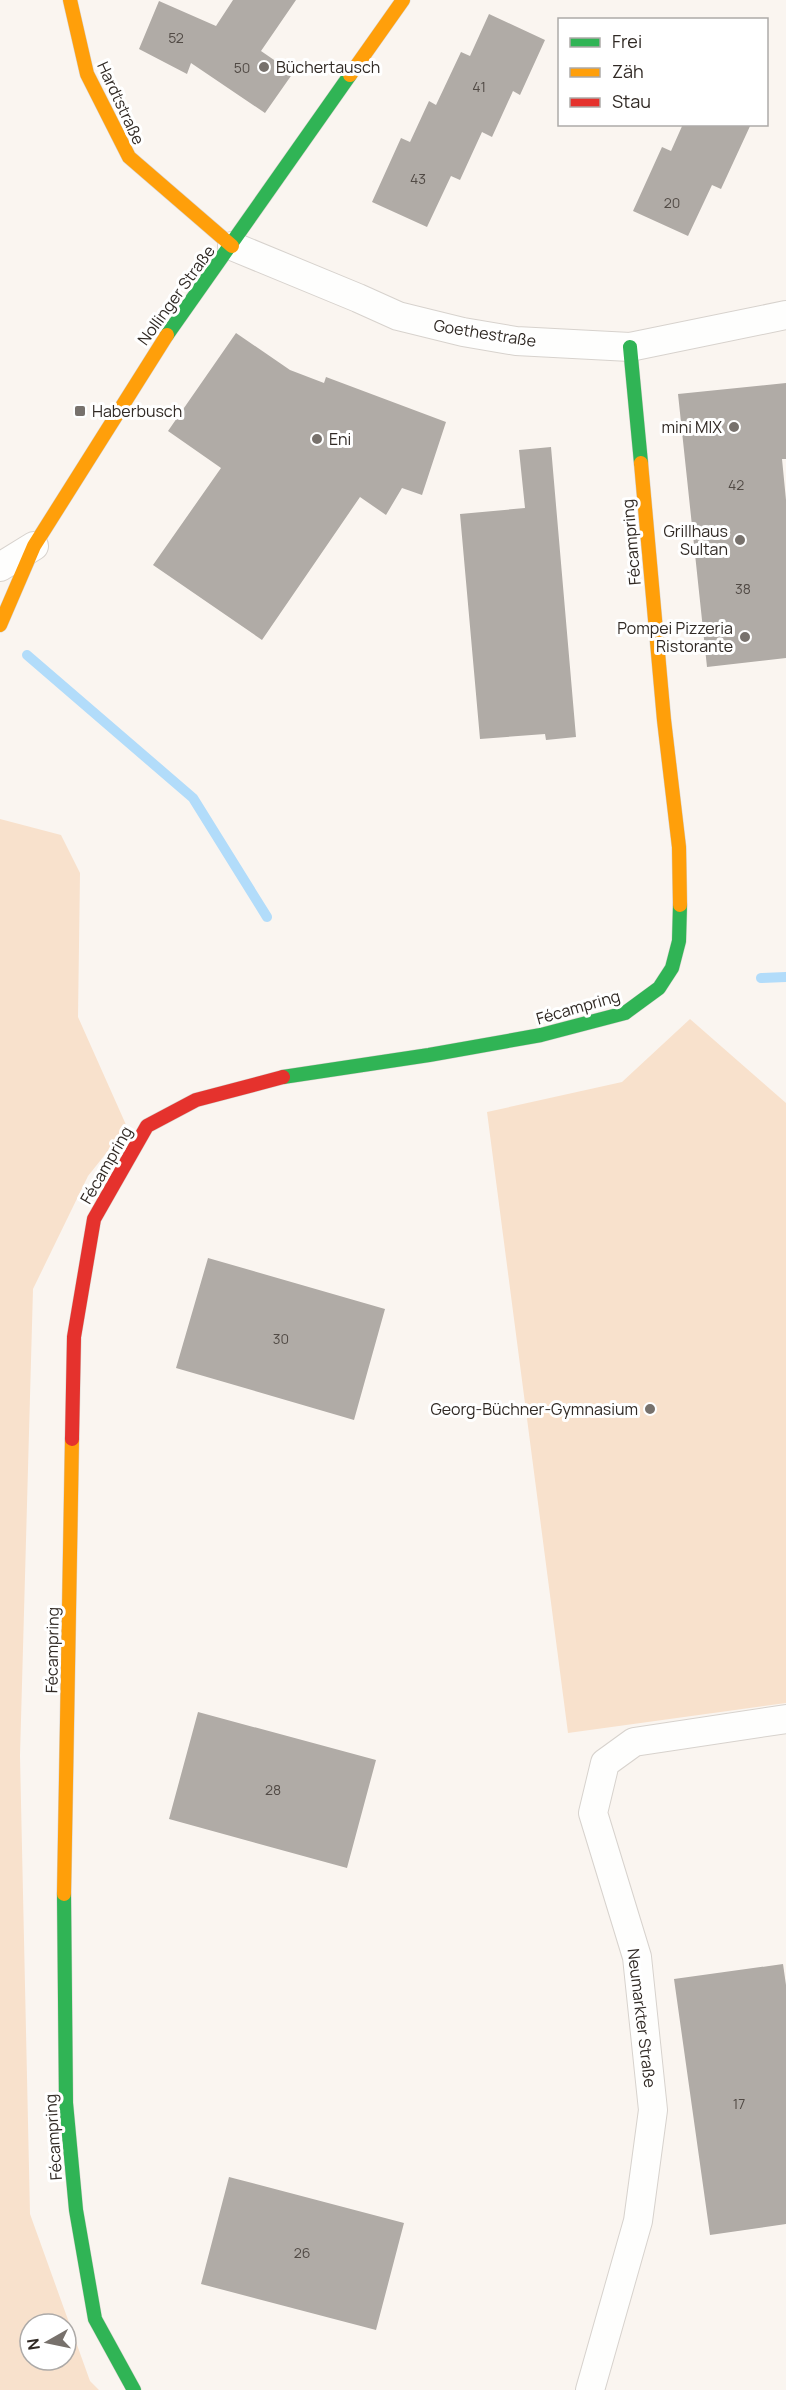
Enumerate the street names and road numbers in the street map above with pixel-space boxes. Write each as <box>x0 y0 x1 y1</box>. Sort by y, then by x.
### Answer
street label: Hardtstraße <box>92 58 150 148</box>
street label: Nollinger Straße <box>132 241 220 349</box>
street label: Goethestraße <box>432 314 538 352</box>
street label: Fécampring <box>616 498 646 586</box>
street label: Fécampring <box>533 985 623 1029</box>
street label: Fécampring <box>75 1122 137 1208</box>
street label: Fécampring <box>40 1607 64 1693</box>
street label: Neumarkter Straße <box>623 1947 661 2089</box>
street label: Fécampring <box>39 2093 67 2181</box>

